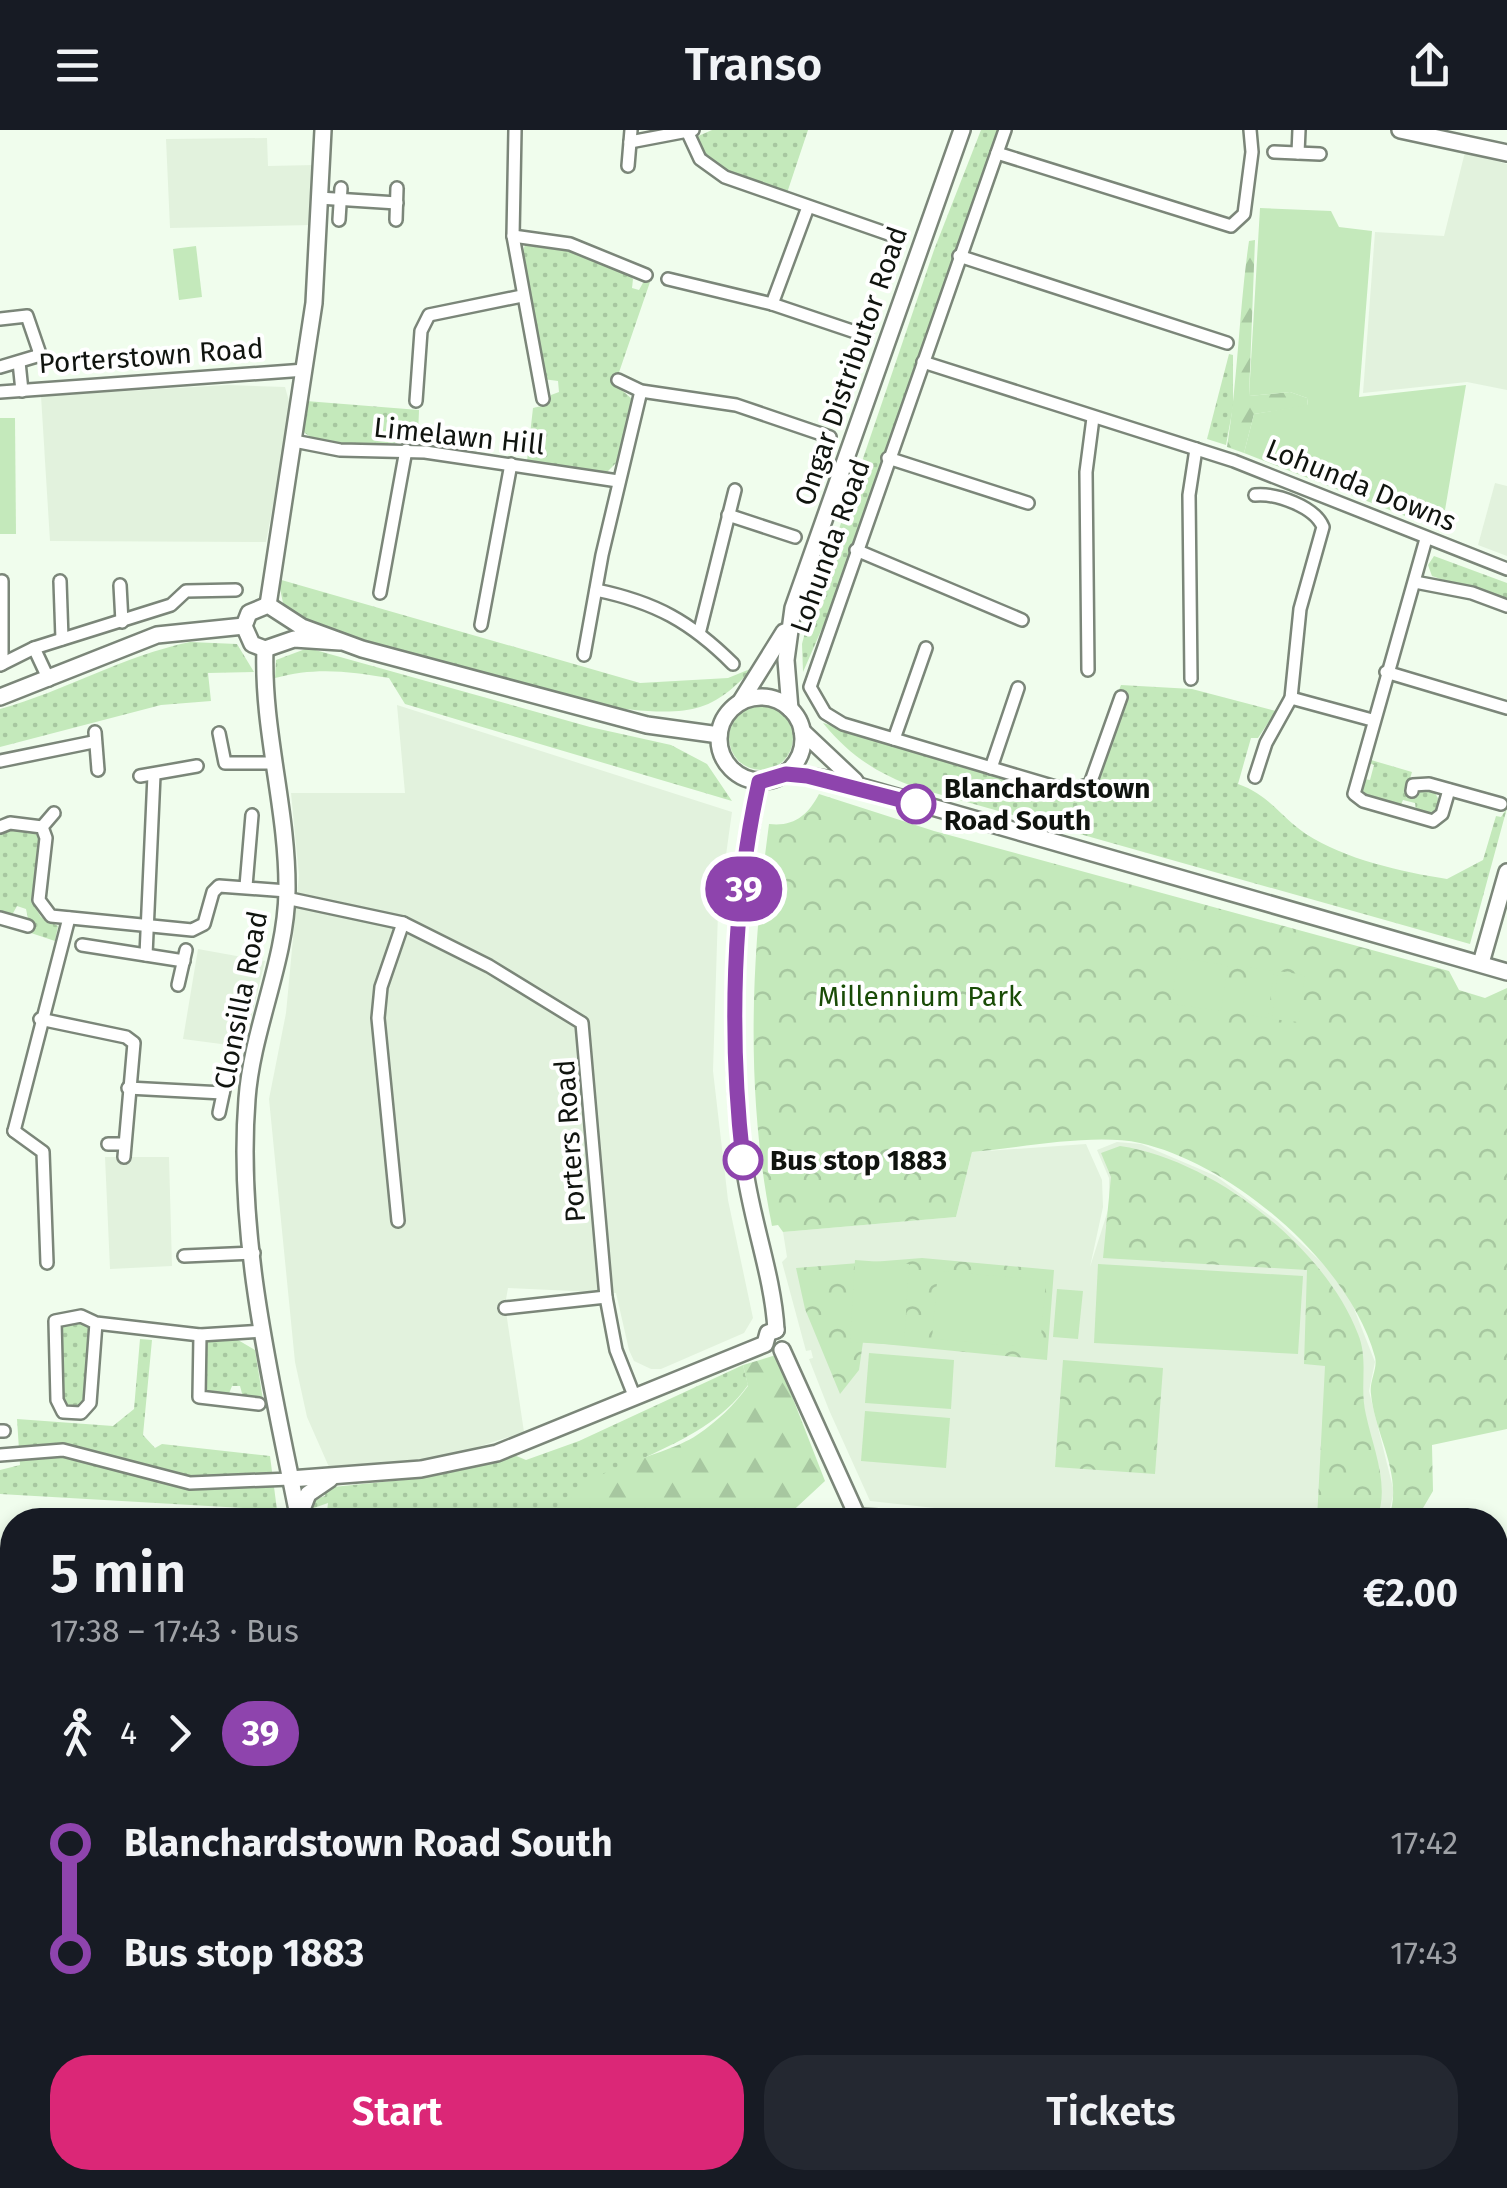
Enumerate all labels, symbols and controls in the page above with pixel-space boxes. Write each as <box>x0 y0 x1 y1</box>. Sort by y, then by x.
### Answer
icon: menu <box>50 38 105 93</box>
text: Transo <box>685 38 822 92</box>
icon: share <box>1402 38 1457 93</box>
street label: Ongar Distributor Road <box>788 222 914 510</box>
street label: Porterstown Road <box>37 332 265 380</box>
street label: Limelawn Hill <box>372 411 546 461</box>
street label: Lohunda Downs <box>1261 432 1461 538</box>
street label: Lohunda Road <box>783 455 877 637</box>
place label: Blanchardstown Road South <box>944 772 1150 837</box>
marker: Blanchardstown Road South <box>897 785 935 823</box>
line badge: 39 <box>699 856 789 922</box>
text: 39 <box>725 868 763 910</box>
street label: Clonsilla Road <box>208 908 274 1092</box>
park label: Millennium Park <box>818 980 1023 1013</box>
street label: Porters Road <box>548 1059 592 1223</box>
marker: Bus stop 1883 <box>724 1141 762 1179</box>
place label: Bus stop 1883 <box>770 1144 947 1177</box>
text: 5 min <box>50 1541 186 1607</box>
text: €2.00 <box>1363 1570 1458 1616</box>
text: 17:38 – 17:43 · Bus <box>50 1612 299 1650</box>
icon: walk <box>50 1706 105 1761</box>
icon: forward <box>152 1706 207 1761</box>
text: 39 <box>242 1712 279 1754</box>
text: 4 <box>120 1714 137 1752</box>
text: Blanchardstown Road South <box>124 1820 613 1866</box>
text: 17:42 <box>1390 1824 1458 1862</box>
text: Bus stop 1883 <box>124 1930 364 1976</box>
text: 17:43 <box>1390 1934 1458 1972</box>
button: Start <box>50 2055 744 2170</box>
button: Tickets <box>764 2055 1458 2170</box>

